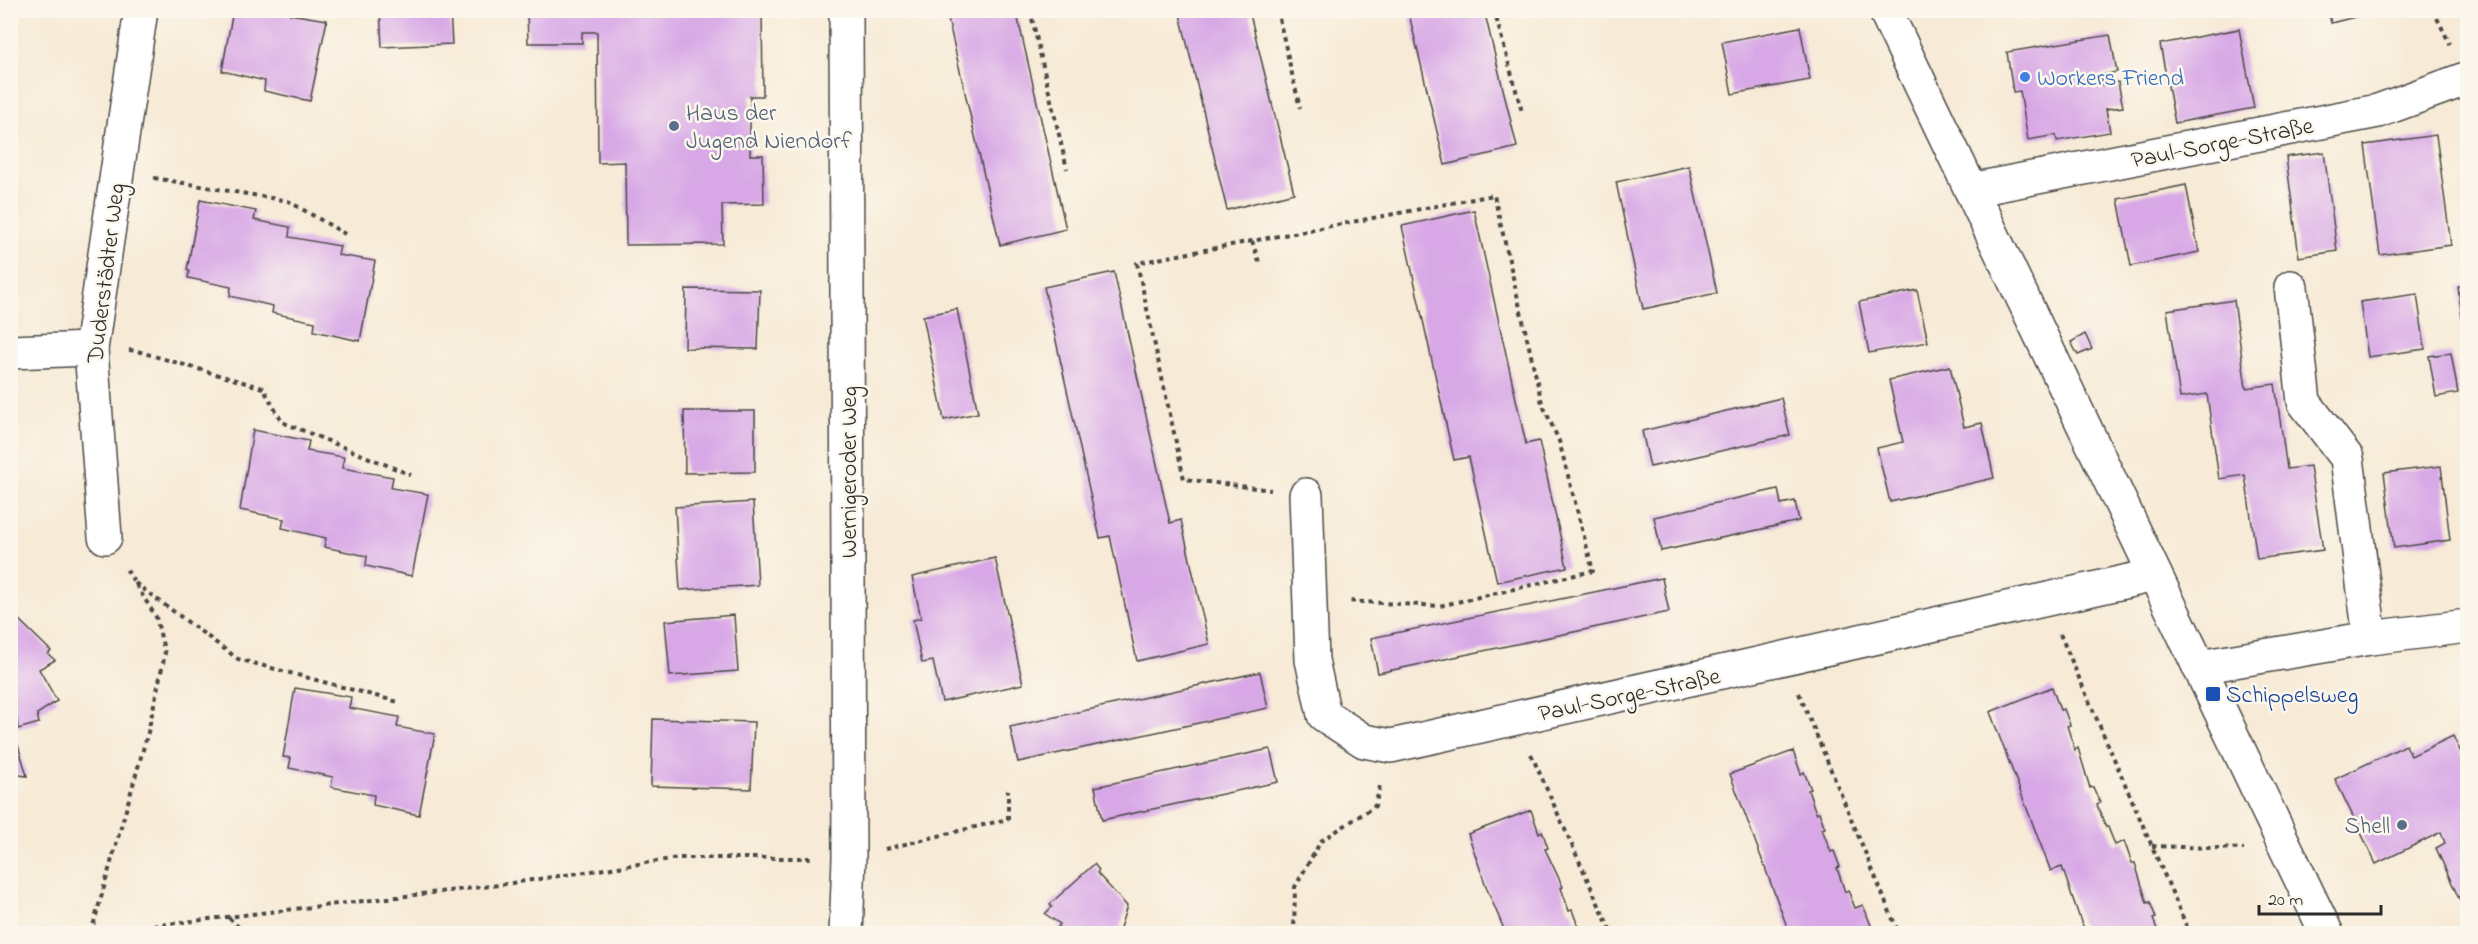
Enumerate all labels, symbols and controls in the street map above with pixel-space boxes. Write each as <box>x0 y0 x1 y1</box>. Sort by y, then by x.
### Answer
place label: Workers Friend <box>2037 62 2184 97</box>
marker: Workers Friend <box>2018 70 2032 84</box>
place label: Haus der Jugend Niendorf <box>686 97 853 160</box>
street label: Paul-Sorge-Straße <box>2128 110 2317 179</box>
marker: Haus der Jugend Niendorf <box>667 119 681 133</box>
street label: Duderstädter Weg <box>79 181 136 366</box>
street label: Wernigeroder Weg <box>833 386 868 558</box>
street label: Paul-Sorge-Straße <box>1535 660 1724 733</box>
place label: Schippelsweg <box>2226 679 2358 714</box>
marker: Schippelsweg <box>2204 685 2222 703</box>
place label: Shell <box>2344 810 2390 845</box>
marker: Shell <box>2395 818 2409 832</box>
scale bar <box>2259 878 2380 916</box>
text: 20 m <box>2268 888 2303 914</box>

